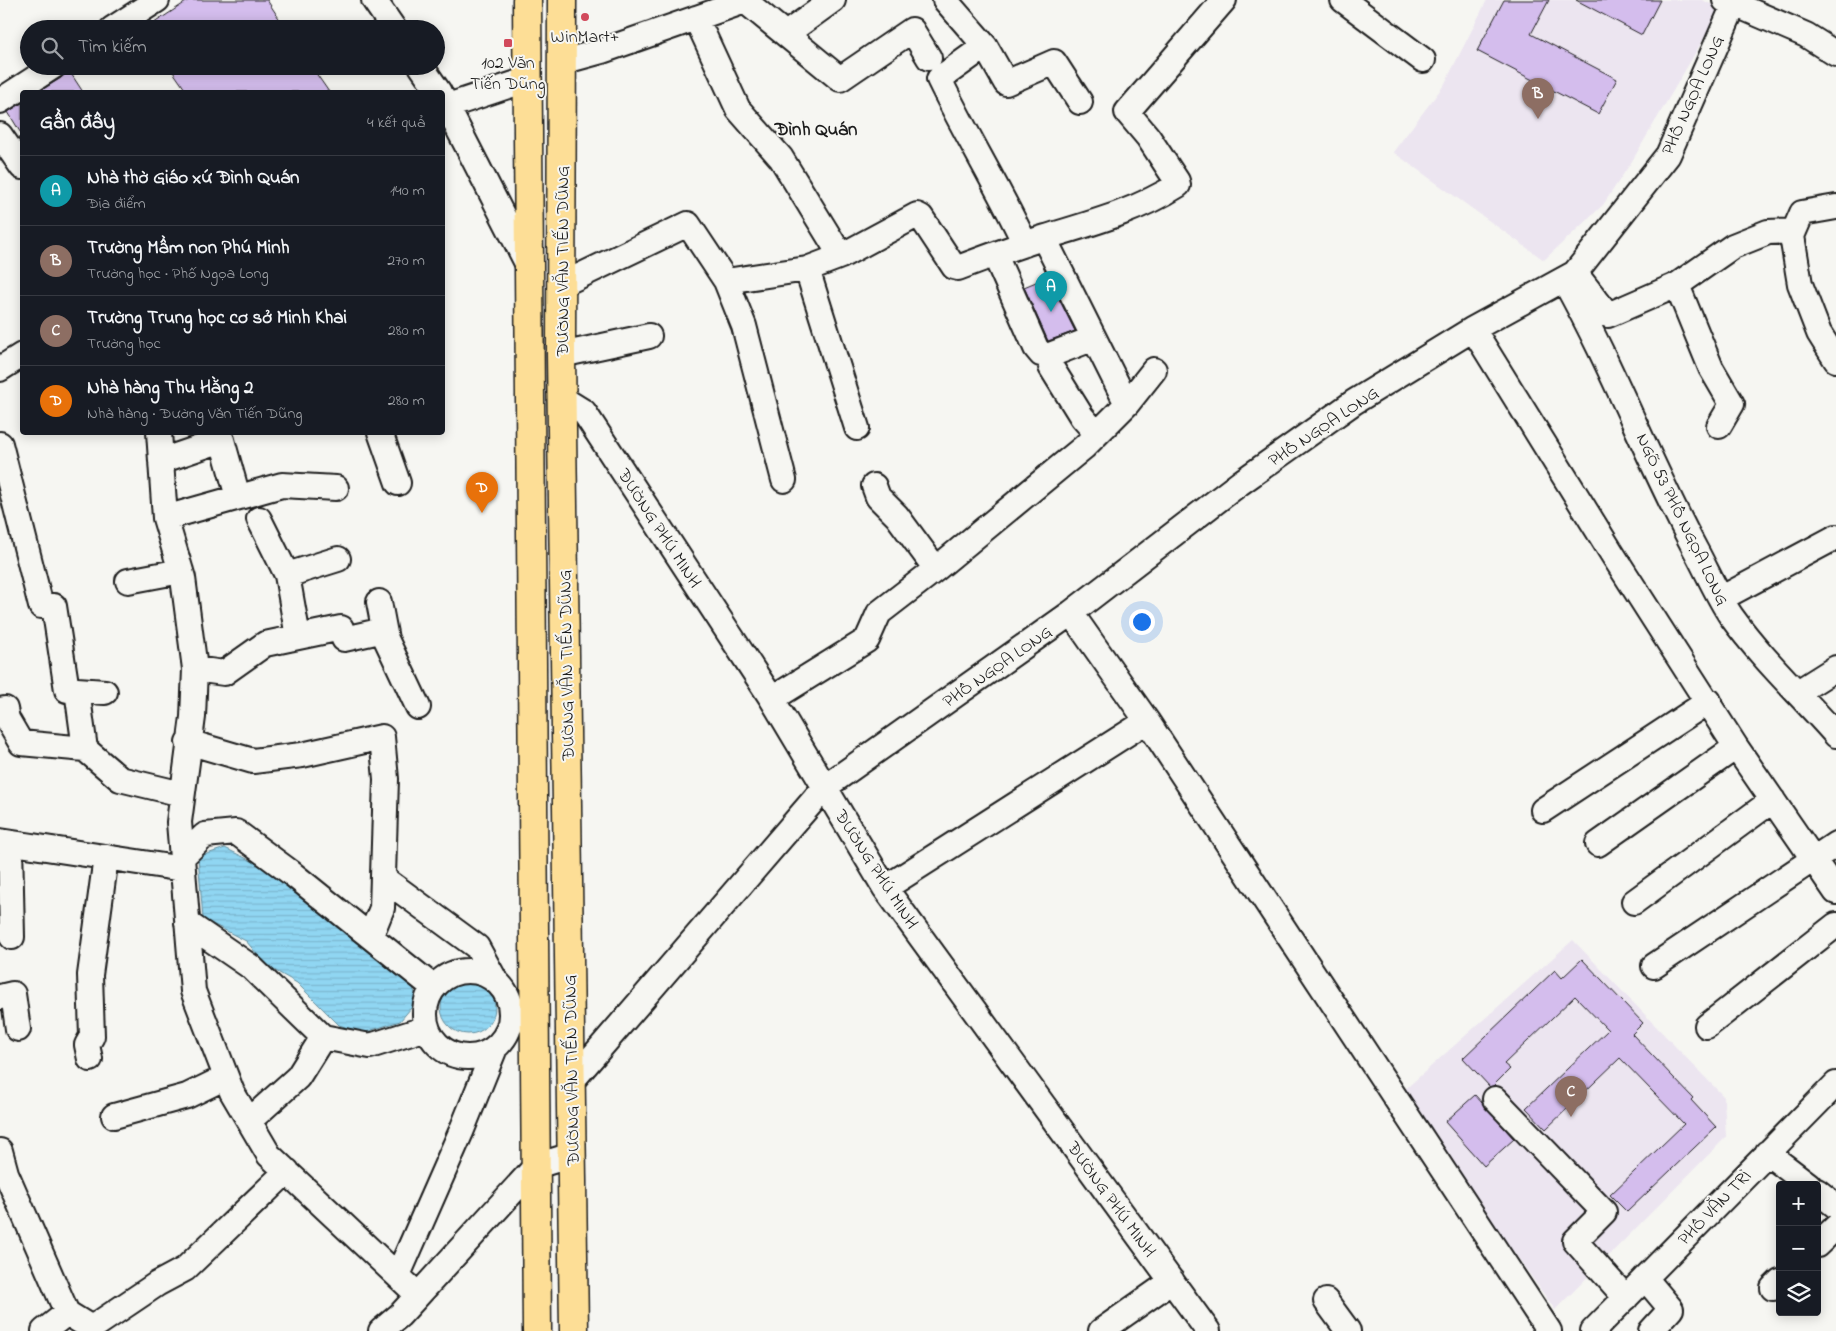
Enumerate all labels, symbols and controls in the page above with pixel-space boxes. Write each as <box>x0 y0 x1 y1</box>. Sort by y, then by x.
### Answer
marker: WinMart+ <box>579 11 591 23</box>
search box <box>20 20 445 75</box>
place label: WinMart+ <box>551 25 619 51</box>
street label: PHỐ NGỌA LONG <box>1656 32 1732 160</box>
icon: search <box>38 34 66 62</box>
text: Tìm kiếm <box>78 34 147 61</box>
marker: 102 Văn Tiến Dũng <box>502 37 514 49</box>
place label: 102 Văn Tiến Dũng <box>470 51 546 99</box>
pin: B <box>1522 78 1554 119</box>
text: Gần đây <box>40 108 115 138</box>
text: 4 kết quả <box>367 111 425 135</box>
district label: Đình Quán <box>774 117 857 144</box>
text: Nhà thờ Giáo xứ Đình Quán <box>87 165 299 192</box>
street label: ĐƯỜNG VĂN TIẾN DŨNG <box>551 166 577 357</box>
text: A <box>51 179 61 203</box>
text: 140 m <box>390 179 425 203</box>
text: Địa điểm <box>87 192 146 216</box>
text: Trường Mầm non Phú Minh <box>87 235 290 262</box>
text: B <box>51 249 61 273</box>
text: 270 m <box>387 249 425 273</box>
text: Trường học · Phố Ngọa Long <box>87 262 269 286</box>
pin: A <box>1035 271 1067 312</box>
text: Trường Trung học cơ sở Minh Khai <box>87 305 347 332</box>
text: C <box>52 319 60 343</box>
text: 280 m <box>388 319 425 343</box>
text: Trường học <box>87 332 161 356</box>
text: Nhà hàng Thu Hằng 2 <box>87 375 253 402</box>
street label: PHỐ NGỌA LONG <box>1264 381 1385 474</box>
text: D <box>50 389 62 413</box>
text: 280 m <box>388 389 425 413</box>
text: Nhà hàng · Đường Văn Tiến Dũng <box>87 402 303 426</box>
street label: NGÕ 53 PHỐ NGỌA LONG <box>1628 429 1734 610</box>
street label: ĐƯỜNG PHÚ MINH <box>609 463 707 594</box>
pin: D <box>466 472 498 513</box>
street label: ĐƯỜNG VĂN TIẾN DŨNG <box>553 569 583 762</box>
your location <box>1129 609 1155 635</box>
street label: PHỐ NGỌA LONG <box>938 620 1058 715</box>
street label: ĐƯỜNG PHÚ MINH <box>826 804 924 935</box>
street label: ĐƯỜNG VĂN TIẾN DŨNG <box>558 974 588 1167</box>
pin: C <box>1555 1076 1587 1117</box>
street label: ĐƯỜNG PHÚ MINH <box>1059 1136 1161 1264</box>
street label: PHỐ VĂN TRÌ <box>1672 1165 1758 1252</box>
map controls <box>1776 1181 1821 1316</box>
button: + <box>1776 1181 1821 1226</box>
button: − <box>1776 1226 1821 1271</box>
button: layers <box>1776 1271 1821 1316</box>

